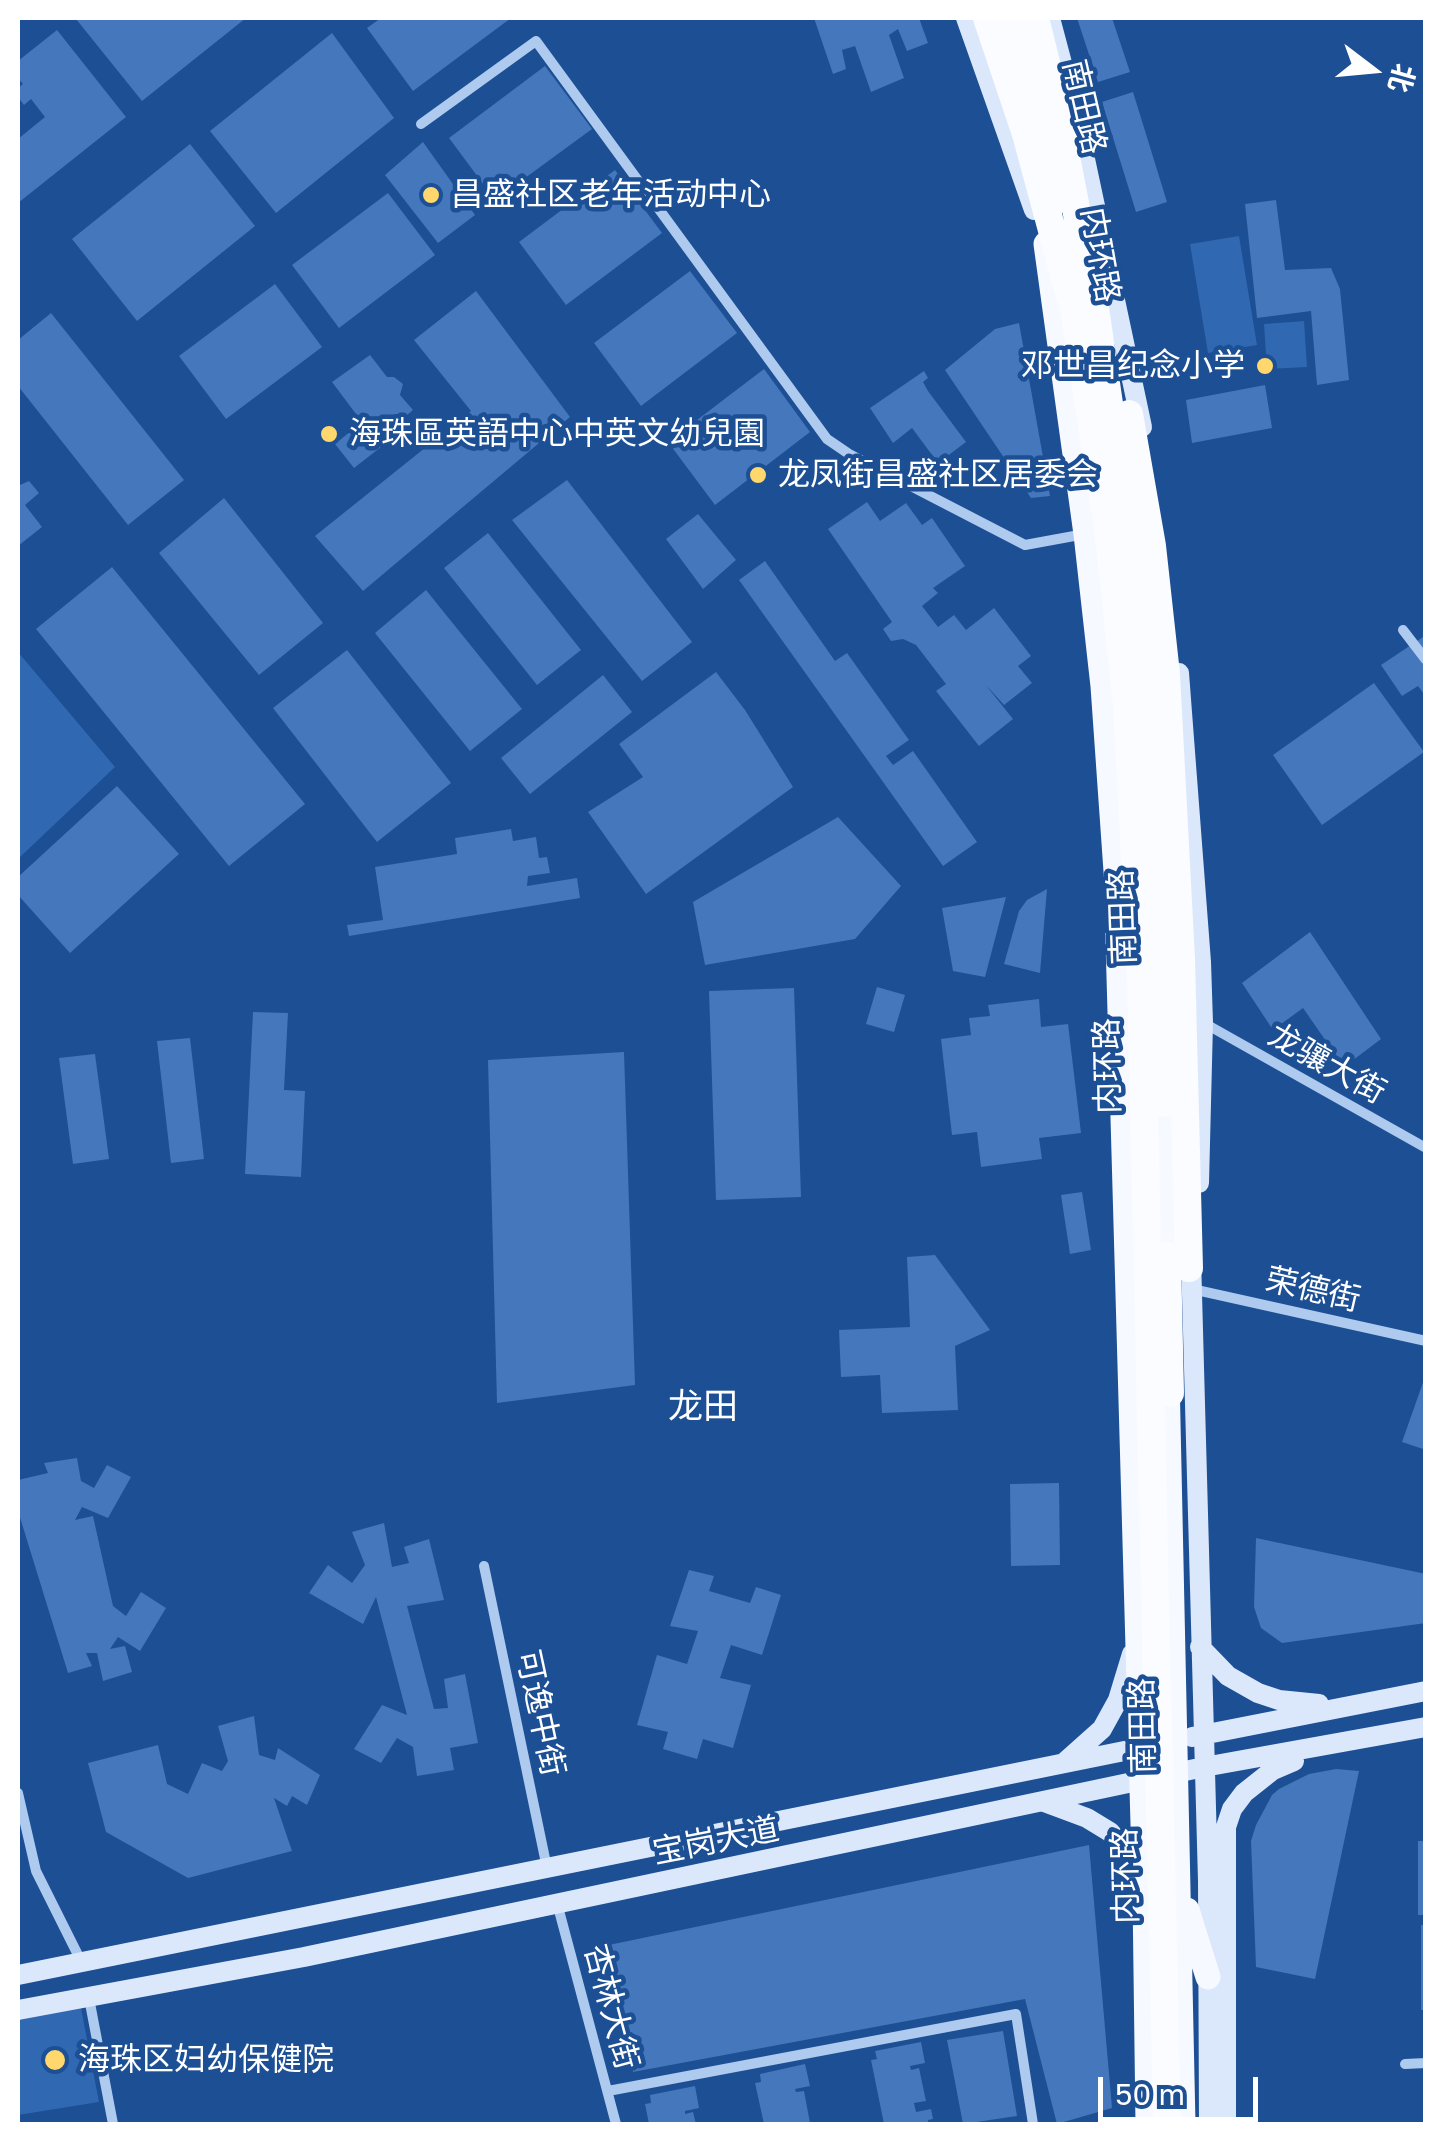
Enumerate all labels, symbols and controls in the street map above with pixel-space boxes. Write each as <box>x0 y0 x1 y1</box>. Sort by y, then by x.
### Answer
north arrow <box>1323 20 1423 120</box>
street label: 南田路 <box>1054 56 1114 158</box>
text: 北 <box>1383 60 1422 96</box>
place label: 昌盛社区老年活动中心 <box>451 176 771 214</box>
marker: 昌盛社区老年活动中心 <box>420 184 442 206</box>
street label: 内环路 <box>1073 204 1127 306</box>
place label: 邓世昌纪念小学 <box>1021 347 1245 385</box>
marker: 邓世昌纪念小学 <box>1254 355 1276 377</box>
place label: 海珠區英語中心中英文幼兒園 <box>349 415 765 453</box>
marker: 海珠區英語中心中英文幼兒園 <box>318 423 340 445</box>
place label: 龙凤街昌盛社区居委会 <box>778 456 1098 494</box>
marker: 龙凤街昌盛社区居委会 <box>747 464 769 486</box>
street label: 南田路 <box>1102 868 1144 966</box>
street label: 龙骧大街 <box>1262 1016 1392 1112</box>
street label: 内环路 <box>1088 1018 1128 1114</box>
street label: 荣德街 <box>1262 1260 1364 1320</box>
district label: 龙田 <box>668 1386 738 1428</box>
street label: 可逸中街 <box>508 1646 572 1780</box>
street label: 南田路 <box>1123 1678 1163 1774</box>
street label: 宝岗大道 <box>650 1810 782 1872</box>
street label: 内环路 <box>1106 1828 1146 1924</box>
street label: 杏林大街 <box>576 1940 646 2074</box>
place label: 海珠区妇幼保健院 <box>78 2041 334 2079</box>
marker: 海珠区妇幼保健院 <box>42 2047 68 2073</box>
scale bar <box>1103 2057 1263 2119</box>
text: 50 m <box>1115 2076 1185 2112</box>

